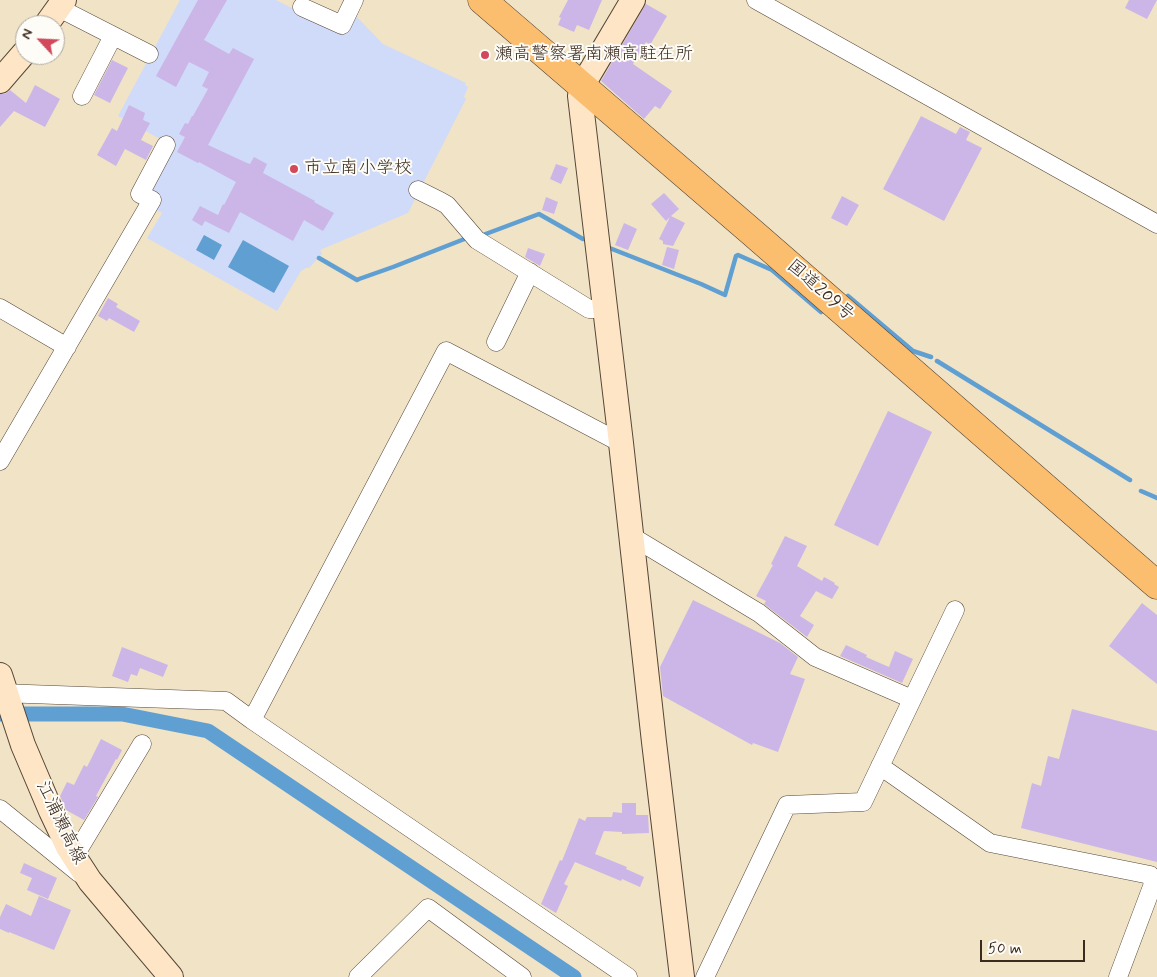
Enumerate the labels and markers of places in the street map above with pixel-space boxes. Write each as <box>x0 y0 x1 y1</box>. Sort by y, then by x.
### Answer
place label: 瀬高警察署南瀬高駐在所 <box>495 44 693 66</box>
marker: 瀬高警察署南瀬高駐在所 <box>479 49 491 61</box>
place label: 市立南小学校 <box>304 158 412 180</box>
marker: 市立南小学校 <box>288 163 300 175</box>

